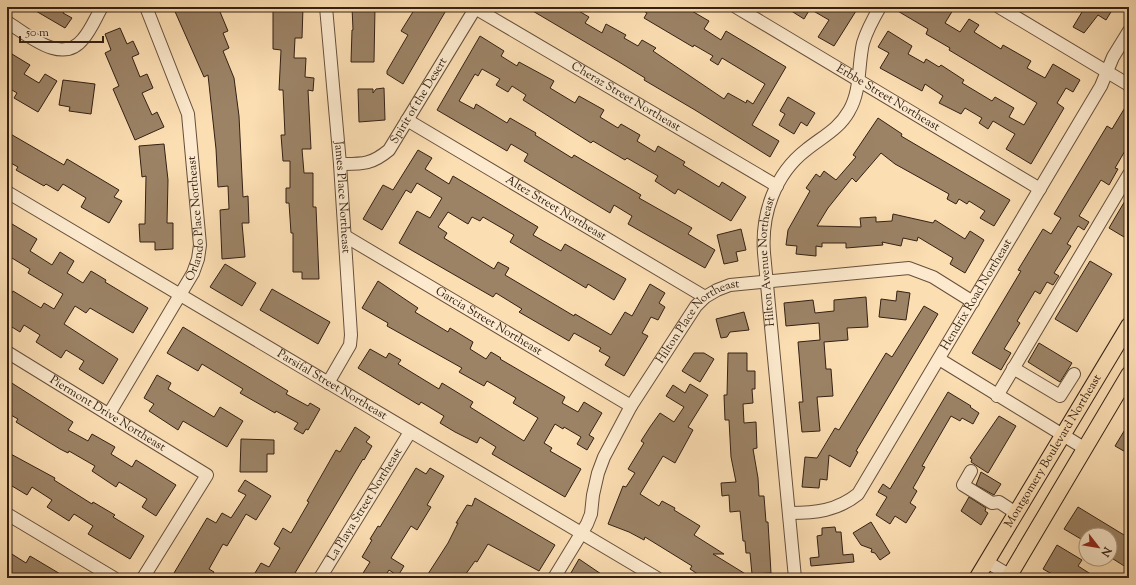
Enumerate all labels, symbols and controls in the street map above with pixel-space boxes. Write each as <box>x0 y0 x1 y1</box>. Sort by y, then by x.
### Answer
scale bar <box>20 18 103 44</box>
text: 50 m <box>25 24 49 42</box>
street label: Spirit of the Desert <box>386 54 452 148</box>
street label: Cheraz Street Northeast <box>568 57 684 136</box>
street label: Erbbe Street Northeast <box>833 60 943 136</box>
street label: James Place Northeast <box>329 139 355 254</box>
street label: Orlando Place Northeast <box>181 155 209 285</box>
street label: Altez Street Northeast <box>502 171 610 245</box>
street label: Hilton Avenue Northeast <box>755 194 780 327</box>
street label: Hendrix Road Northeast <box>936 236 1017 354</box>
street label: Hilton Place Northeast <box>652 275 740 367</box>
street label: Garcia Street Northeast <box>432 282 546 360</box>
street label: Parsifal Street Northeast <box>274 345 391 425</box>
street label: Piermont Drive Northeast <box>46 371 169 456</box>
street label: Montgomery Boulevard Northeast <box>1000 371 1106 531</box>
street label: La Playa Street Northeast <box>323 445 407 565</box>
north arrow <box>1078 527 1118 567</box>
text: N <box>1096 543 1115 560</box>

